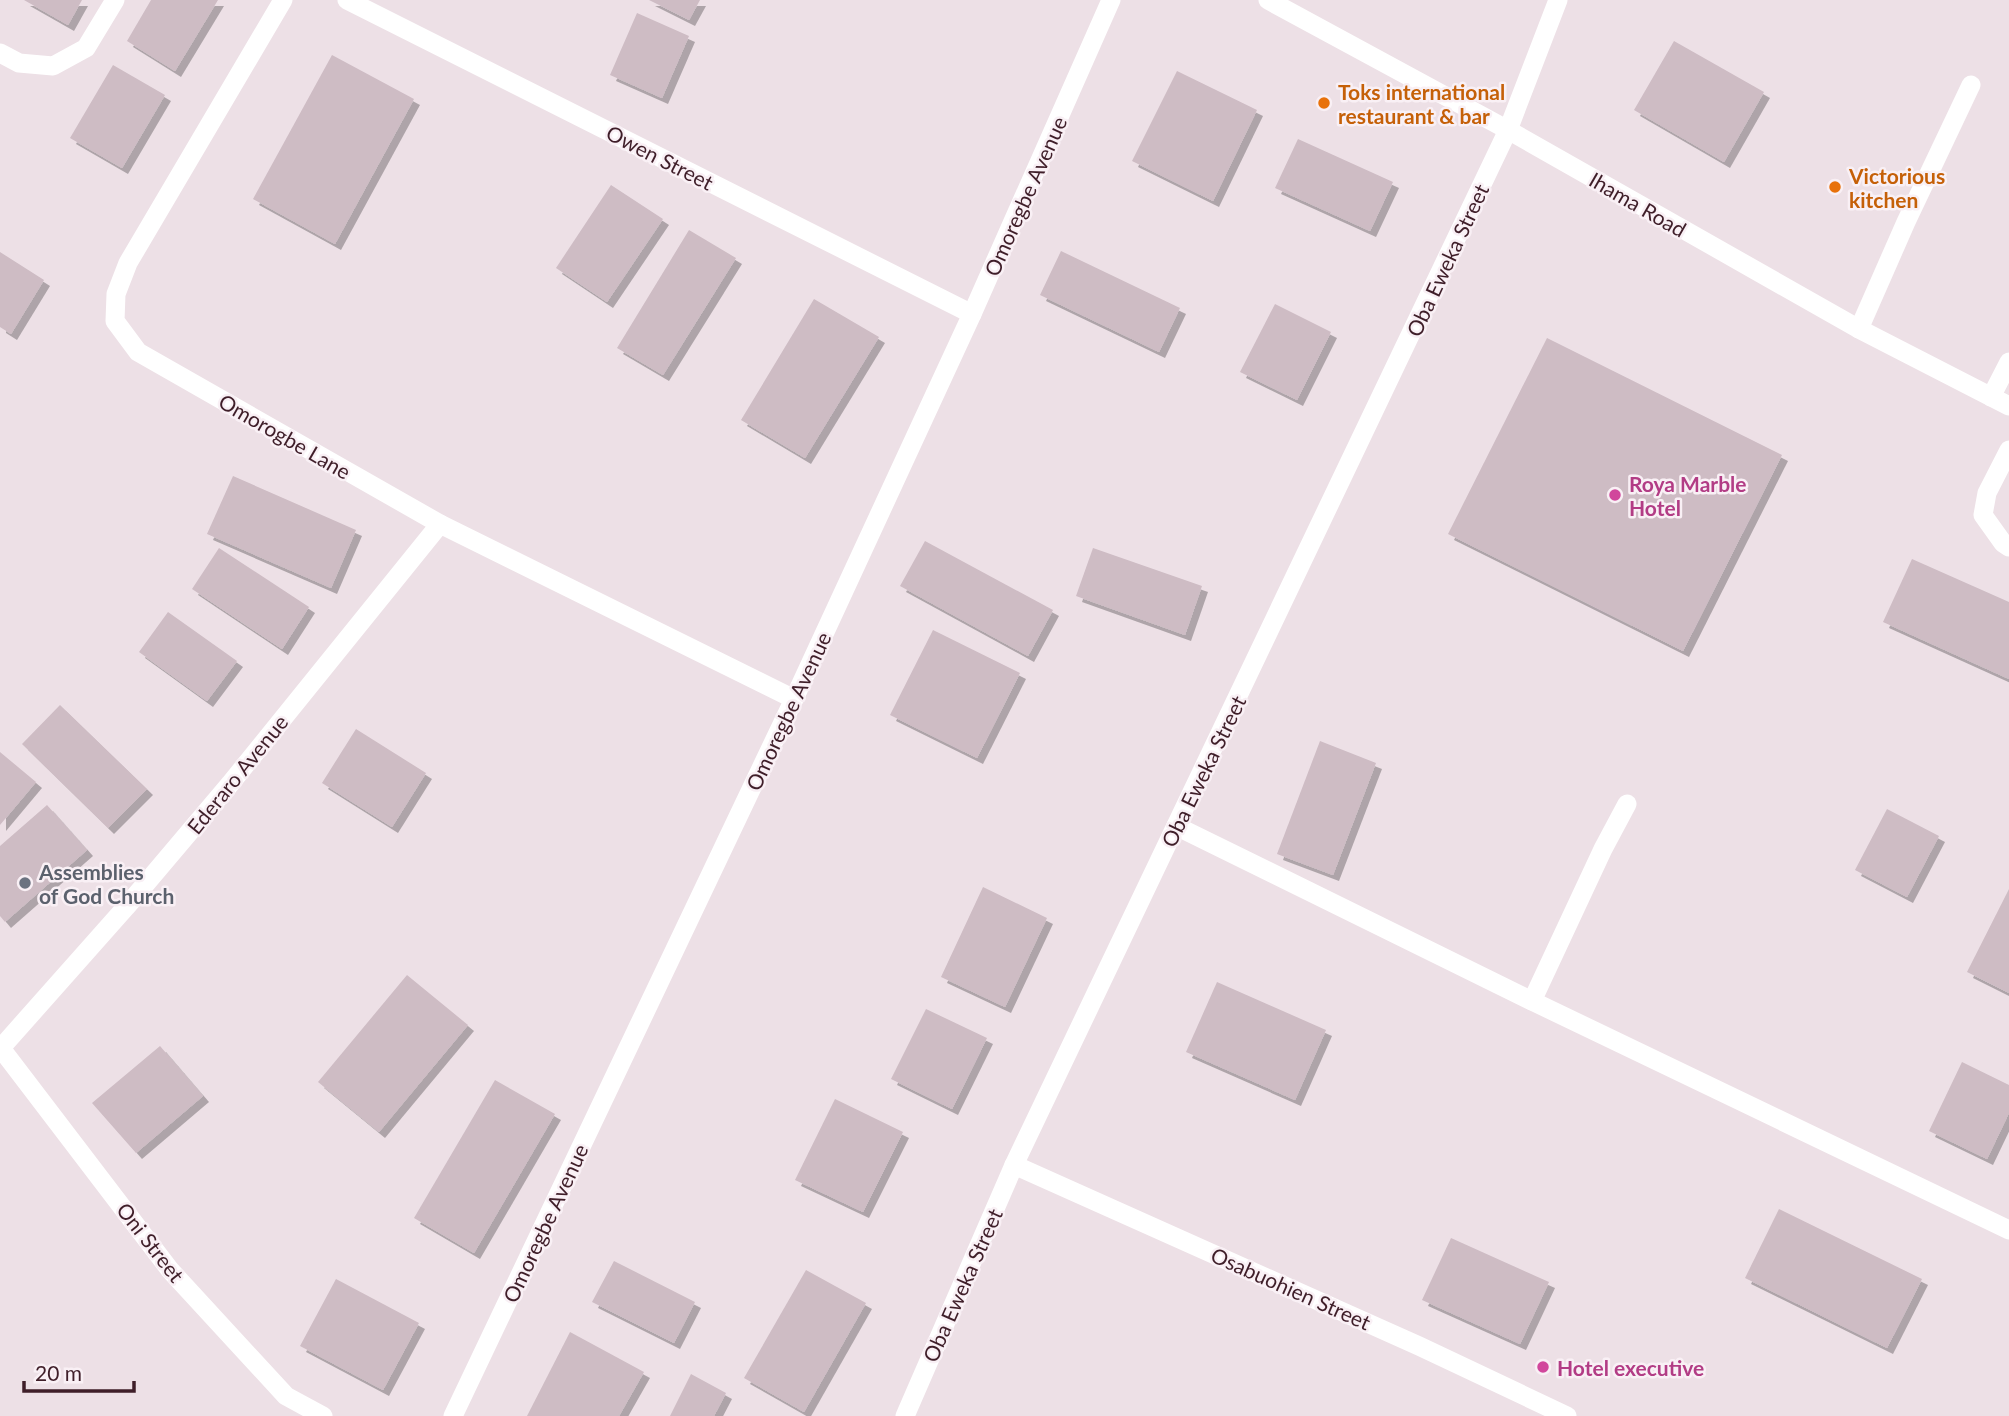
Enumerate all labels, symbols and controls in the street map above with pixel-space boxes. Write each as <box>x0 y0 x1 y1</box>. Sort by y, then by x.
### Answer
place label: Toks international restaurant & bar <box>1338 79 1505 128</box>
marker: Toks international restaurant & bar <box>1316 95 1332 111</box>
street label: Omoregbe Avenue <box>979 112 1071 280</box>
street label: Owen Street <box>602 119 718 195</box>
place label: Victorious kitchen <box>1848 163 1945 212</box>
street label: Ihama Road <box>1585 166 1691 242</box>
street label: Oba Eweka Street <box>1401 179 1493 340</box>
marker: Victorious kitchen <box>1827 179 1843 195</box>
street label: Omorogbe Lane <box>215 388 355 484</box>
place label: Roya Marble Hotel <box>1629 471 1747 520</box>
marker: Roya Marble Hotel <box>1607 487 1623 503</box>
street label: Omoregbe Avenue <box>740 628 836 794</box>
street label: Oba Eweka Street <box>1156 691 1251 851</box>
street label: Ederaro Avenue <box>181 709 293 839</box>
place label: Assemblies of God Church <box>38 859 174 908</box>
marker: Assemblies of God Church <box>17 875 33 891</box>
street label: Omoregbe Avenue <box>497 1140 593 1306</box>
street label: Oni Street <box>112 1197 190 1287</box>
street label: Oba Eweka Street <box>917 1204 1007 1366</box>
street label: Osabuohien Street <box>1207 1242 1375 1335</box>
scale bar <box>24 1350 135 1394</box>
place label: Hotel executive <box>1557 1355 1704 1380</box>
marker: Hotel executive <box>1535 1359 1551 1375</box>
text: 20 m <box>35 1360 82 1385</box>

